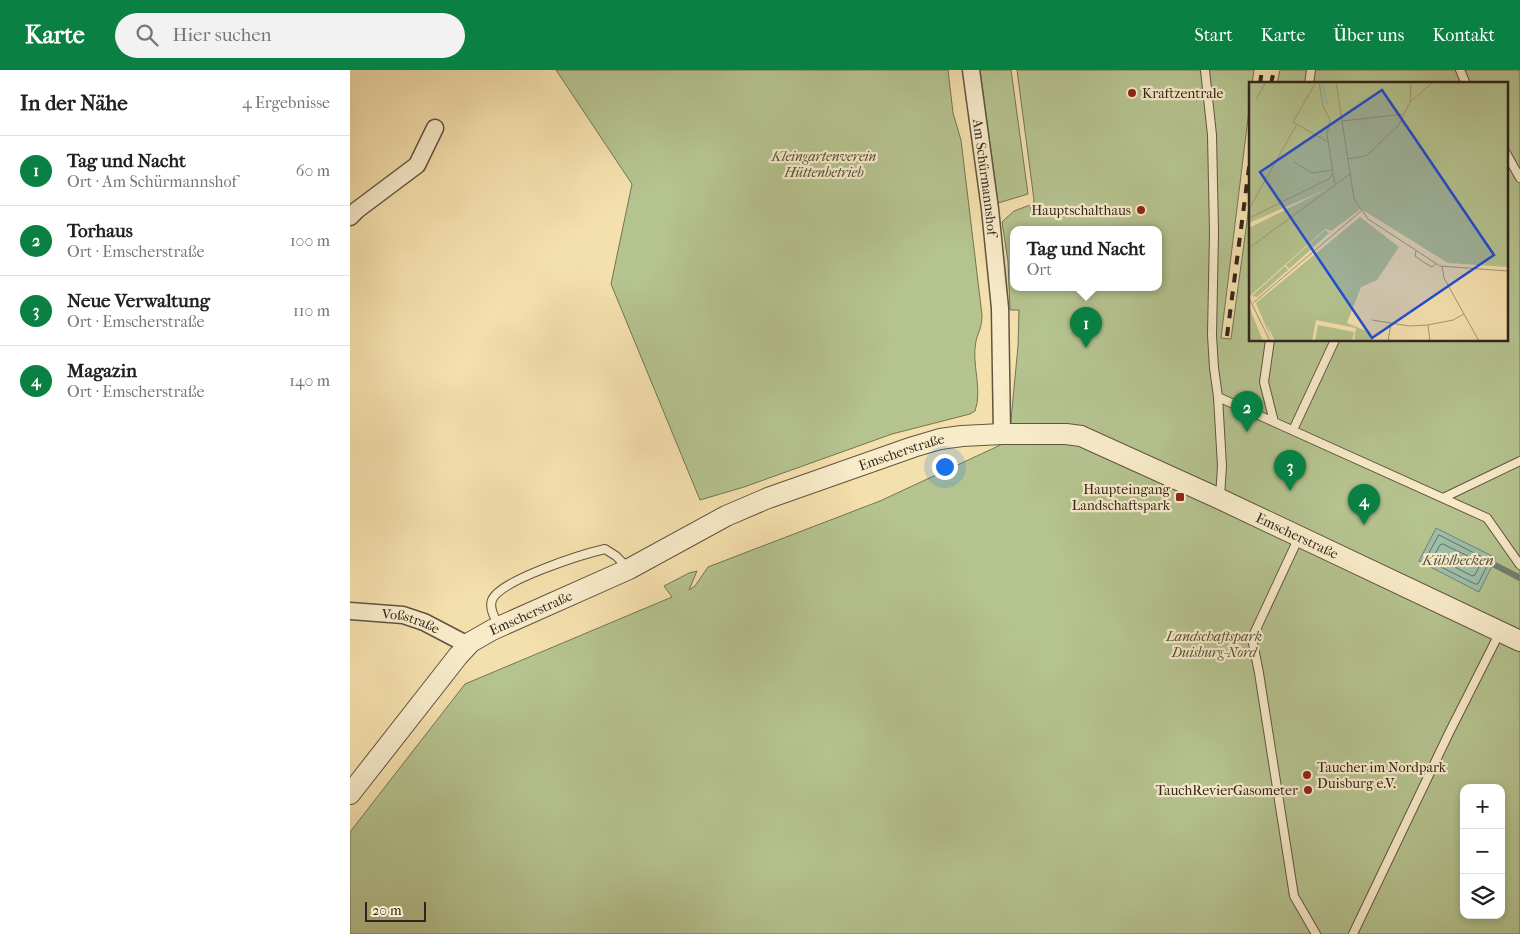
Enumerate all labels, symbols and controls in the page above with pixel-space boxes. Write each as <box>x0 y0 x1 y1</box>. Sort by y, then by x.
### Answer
search box <box>115 13 465 58</box>
text: Karte <box>25 21 85 49</box>
icon: search <box>133 21 161 49</box>
text: Hier suchen <box>173 24 272 46</box>
text: Start <box>1194 25 1233 46</box>
text: Karte <box>1261 25 1305 46</box>
text: Über uns <box>1333 25 1404 46</box>
text: Kontakt <box>1432 25 1495 46</box>
inset map <box>1249 82 1508 341</box>
place label: Kraftzentrale <box>1142 85 1224 102</box>
marker: Kraftzentrale <box>1126 87 1138 99</box>
text: In der Nähe <box>20 91 128 115</box>
text: 4 Ergebnisse <box>242 93 330 112</box>
street label: Am Schürmannshof <box>969 117 1001 240</box>
park label: Kleingartenverein Hüttenbetrieb <box>771 148 877 181</box>
text: Tag und Nacht <box>67 150 186 172</box>
text: 1 <box>33 161 39 180</box>
text: 60 m <box>296 161 330 180</box>
text: Ort · Am Schürmannshof <box>67 172 237 191</box>
place label: Hauptschalthaus <box>1031 202 1131 219</box>
marker: Hauptschalthaus <box>1135 204 1147 216</box>
text: Torhaus <box>67 220 133 242</box>
popup <box>1010 226 1162 291</box>
text: 2 <box>32 231 40 250</box>
text: 100 m <box>290 231 330 250</box>
text: Tag und Nacht <box>1027 238 1145 260</box>
text: Ort · Emscherstraße <box>67 242 204 261</box>
text: Ort <box>1027 260 1052 279</box>
text: Neue Verwaltung <box>67 290 210 312</box>
text: 3 <box>33 301 39 320</box>
text: 110 m <box>293 301 330 320</box>
pin: 1 <box>1070 307 1102 348</box>
text: Ort · Emscherstraße <box>67 312 204 331</box>
text: Magazin <box>67 360 137 382</box>
text: 4 <box>31 371 41 390</box>
text: 140 m <box>289 371 330 390</box>
text: Ort · Emscherstraße <box>67 382 204 401</box>
pin: 2 <box>1231 391 1263 432</box>
street label: Emscherstraße <box>856 430 945 474</box>
pin: 3 <box>1274 450 1306 491</box>
your location <box>932 454 958 480</box>
place label: Haupteingang Landschaftspark <box>1072 481 1171 514</box>
pin: 4 <box>1348 484 1380 525</box>
marker: Haupteingang Landschaftspark <box>1174 491 1186 503</box>
street label: Emscherstraße <box>1253 509 1341 562</box>
water label: Kühlbecken <box>1421 551 1494 569</box>
street label: Emscherstraße <box>486 587 575 639</box>
street label: Voßstraße <box>380 605 443 637</box>
park label: Landschaftspark Duisburg-Nord <box>1165 628 1262 661</box>
place label: Taucher im Nordpark Duisburg e.V. <box>1317 759 1447 792</box>
marker: Taucher im Nordpark Duisburg e.V. <box>1301 769 1313 781</box>
place label: TauchRevierGasometer <box>1156 782 1298 799</box>
marker: TauchRevierGasometer <box>1302 784 1314 796</box>
map controls <box>1460 784 1505 919</box>
button: + <box>1460 784 1505 829</box>
button: − <box>1460 829 1505 874</box>
button: layers <box>1460 874 1505 919</box>
scale bar <box>365 899 426 922</box>
text: 20 m <box>372 902 402 919</box>

